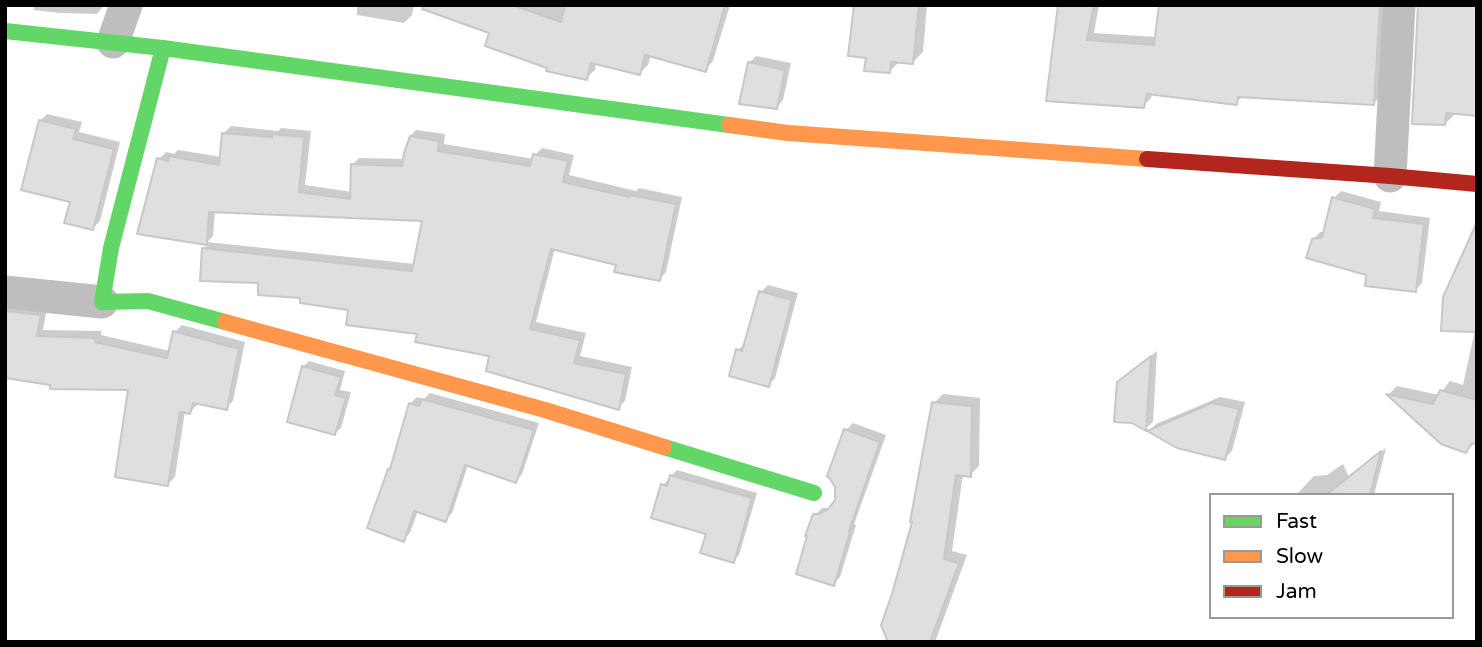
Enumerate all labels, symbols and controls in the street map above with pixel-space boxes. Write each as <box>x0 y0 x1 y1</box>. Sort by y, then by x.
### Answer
legend <box>1209 493 1454 619</box>
text: Fast <box>1276 509 1317 534</box>
text: Slow <box>1276 544 1323 569</box>
text: Jam <box>1276 579 1317 604</box>

